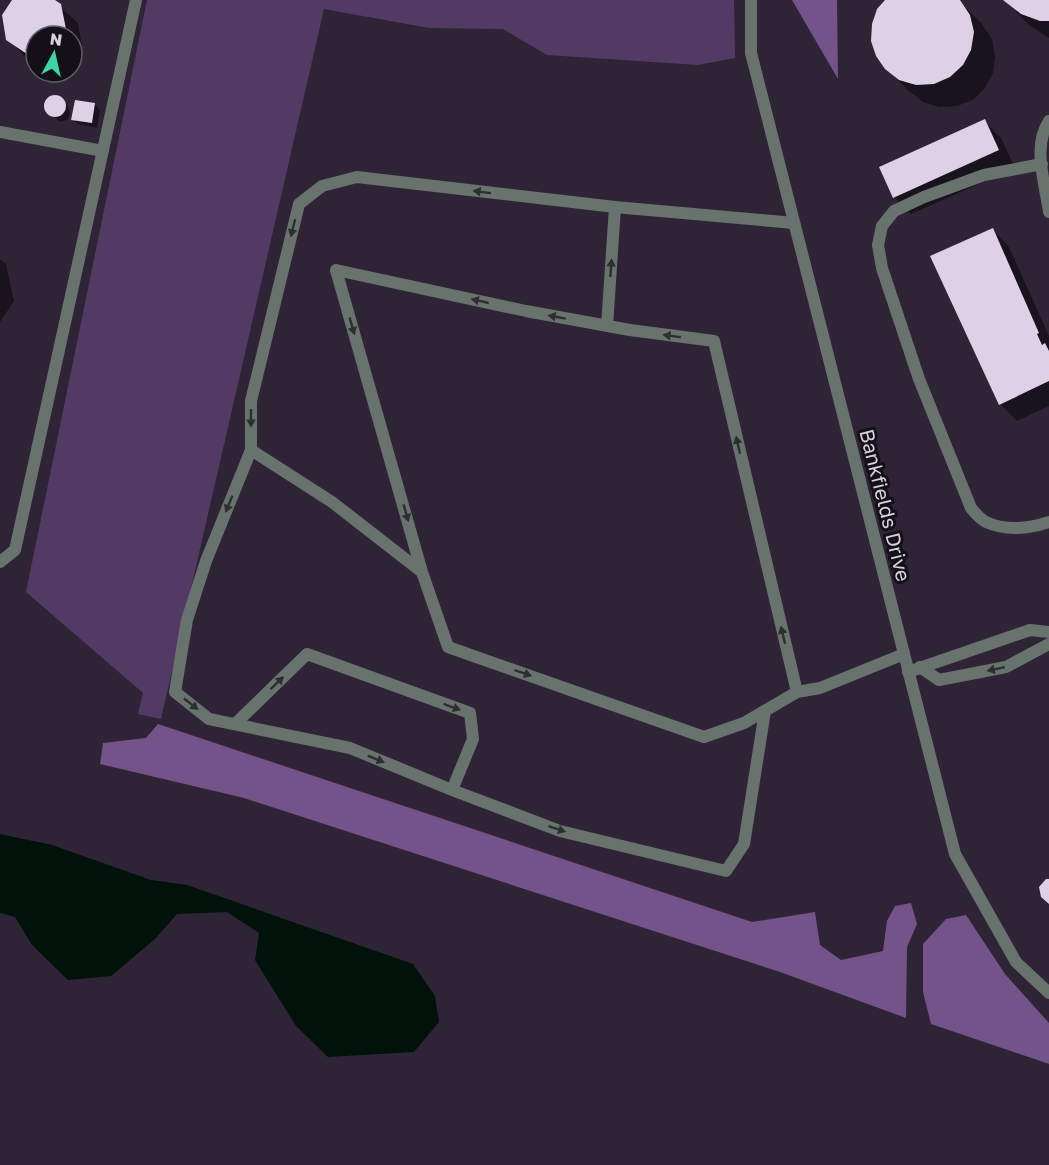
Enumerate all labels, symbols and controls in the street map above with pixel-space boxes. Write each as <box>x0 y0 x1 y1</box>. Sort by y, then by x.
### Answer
north arrow <box>24 24 84 84</box>
text: N <box>49 28 64 50</box>
one-way arrow <box>473 187 492 196</box>
one-way arrow <box>288 219 298 237</box>
one-way arrow <box>606 258 616 277</box>
one-way arrow <box>470 296 489 305</box>
one-way arrow <box>548 312 567 321</box>
one-way arrow <box>348 317 358 335</box>
one-way arrow <box>662 331 681 340</box>
one-way arrow <box>246 408 256 427</box>
street label: Bankfields Drive <box>855 426 917 584</box>
one-way arrow <box>733 436 743 454</box>
one-way arrow <box>224 495 233 513</box>
one-way arrow <box>402 504 411 522</box>
one-way arrow <box>778 626 788 644</box>
one-way arrow <box>987 664 1005 674</box>
one-way arrow <box>514 669 532 679</box>
one-way arrow <box>270 676 285 690</box>
one-way arrow <box>183 698 198 710</box>
one-way arrow <box>443 702 461 712</box>
one-way arrow <box>367 754 384 763</box>
one-way arrow <box>548 825 566 834</box>

